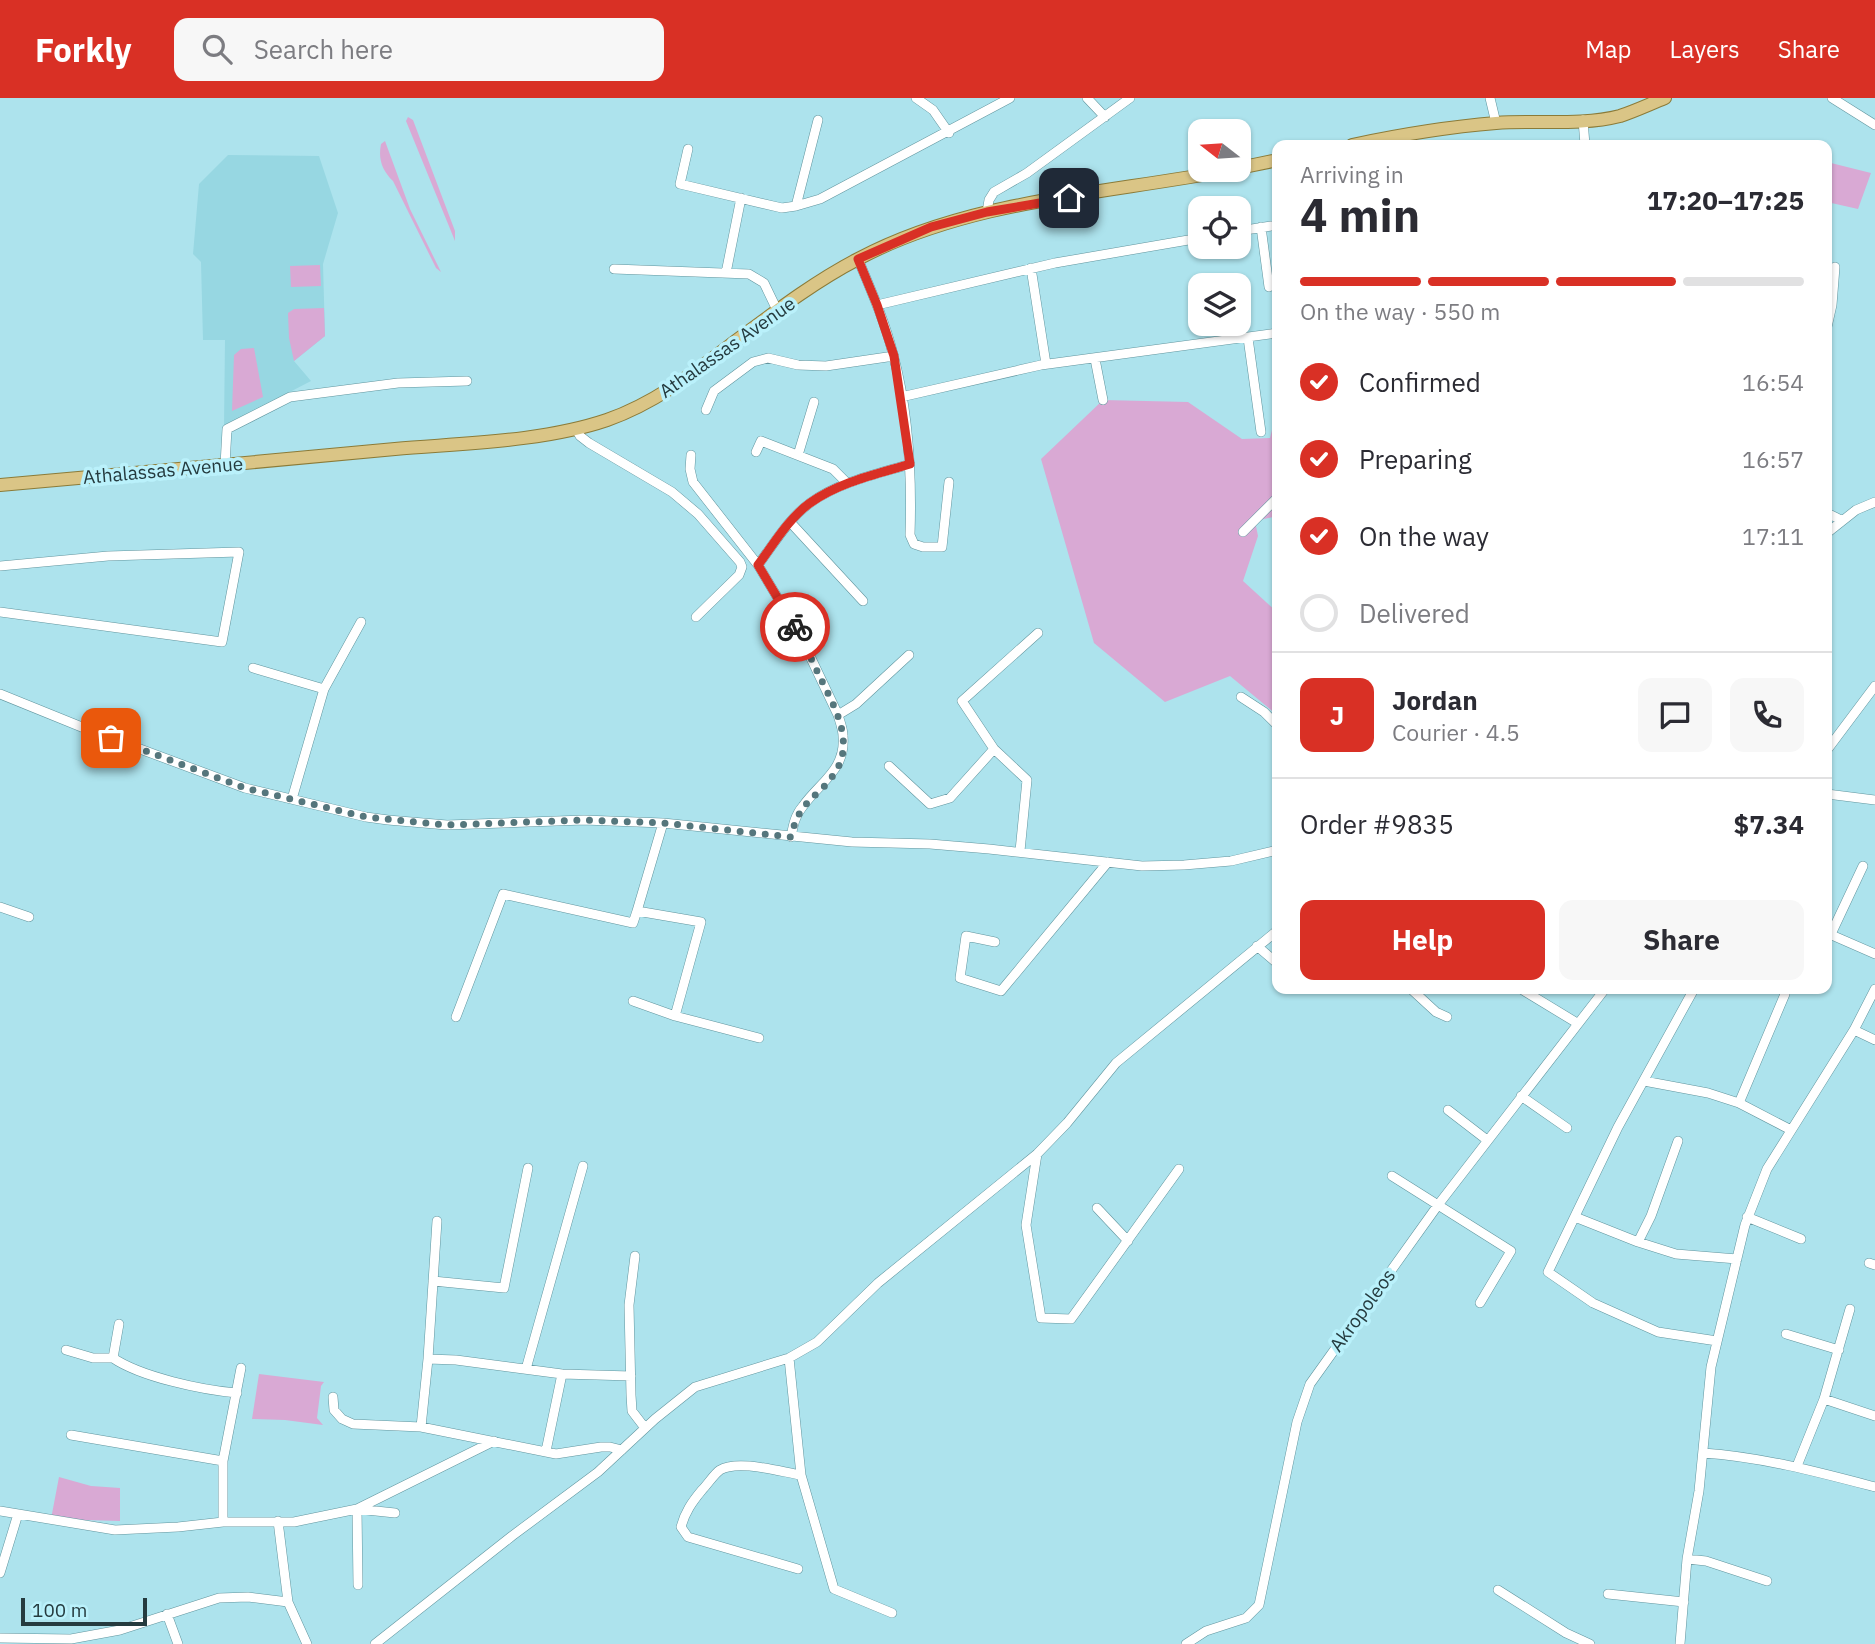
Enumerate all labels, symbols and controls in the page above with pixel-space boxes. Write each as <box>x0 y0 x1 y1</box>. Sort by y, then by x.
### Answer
search box <box>174 18 664 81</box>
text: Forkly <box>35 28 132 71</box>
icon: search <box>198 30 236 68</box>
text: Search here <box>254 32 393 66</box>
text: Map <box>1585 33 1632 65</box>
text: Layers <box>1670 33 1740 65</box>
text: Share <box>1778 33 1840 65</box>
north arrow <box>1188 119 1251 182</box>
map controls <box>1188 119 1251 336</box>
text: Arriving in <box>1300 159 1404 189</box>
pin <box>1039 168 1099 228</box>
icon: home <box>1050 179 1088 217</box>
text: 17:20–17:25 <box>1647 183 1804 217</box>
text: 4 min <box>1300 185 1420 245</box>
button: locate <box>1188 196 1251 259</box>
button: layers <box>1188 273 1251 336</box>
street label: Athalassas Avenue <box>654 291 800 403</box>
text: On the way · 550 m <box>1300 296 1500 326</box>
icon: check <box>1300 363 1338 401</box>
text: Confirmed <box>1359 365 1481 399</box>
text: 16:54 <box>1742 367 1804 397</box>
icon: check <box>1300 440 1338 478</box>
text: Preparing <box>1359 442 1472 476</box>
text: 16:57 <box>1742 444 1804 474</box>
street label: Athalassas Avenue <box>82 451 244 489</box>
icon: check <box>1300 517 1338 555</box>
text: On the way <box>1359 519 1489 553</box>
text: 17:11 <box>1742 521 1804 551</box>
courier <box>760 592 830 662</box>
text: Delivered <box>1359 596 1470 630</box>
icon: bike <box>776 608 814 646</box>
button: chat <box>1638 678 1712 752</box>
button: phone <box>1730 678 1804 752</box>
text: Jordan <box>1392 683 1478 717</box>
text: J <box>1330 698 1344 732</box>
pin <box>81 708 141 768</box>
text: Courier · 4.5 <box>1392 717 1520 747</box>
icon: bag <box>92 719 130 757</box>
text: Order #9835 <box>1300 807 1454 841</box>
text: $7.34 <box>1734 807 1804 841</box>
button: Help <box>1300 900 1545 980</box>
button: Share <box>1559 900 1804 980</box>
street label: Akropoleos <box>1324 1264 1400 1356</box>
scale bar <box>21 1595 147 1627</box>
text: 100 m <box>32 1598 87 1622</box>

